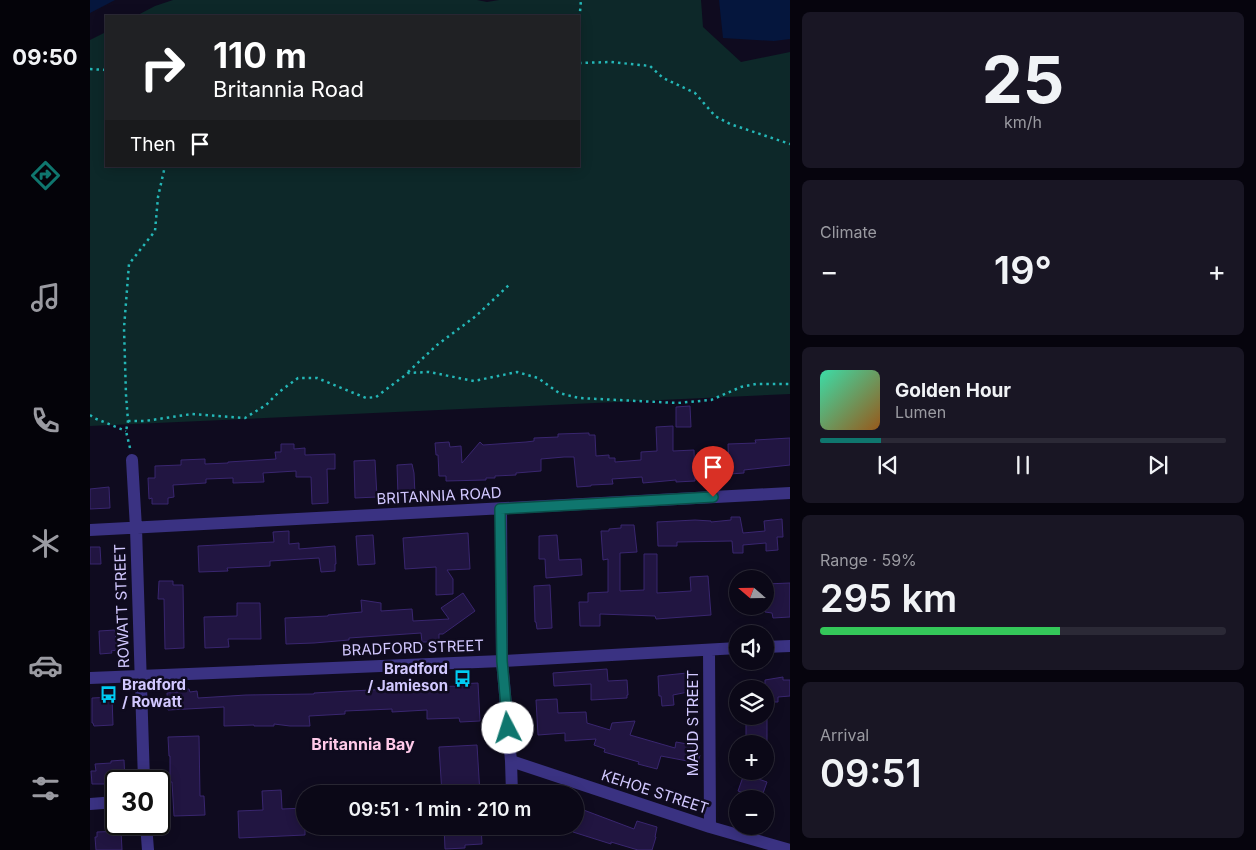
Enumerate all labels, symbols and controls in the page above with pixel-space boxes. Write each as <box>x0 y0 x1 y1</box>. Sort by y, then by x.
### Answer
text: 110 m <box>213 34 307 76</box>
icon: right <box>130 35 195 100</box>
text: 25 <box>982 40 1064 119</box>
text: 09:50 <box>12 44 78 70</box>
text: Britannia Road <box>213 76 364 102</box>
text: km/h <box>1004 112 1042 132</box>
icon: arrive <box>186 130 214 158</box>
text: Then <box>130 133 176 156</box>
icon: directions <box>28 158 63 193</box>
text: Climate <box>820 222 877 242</box>
text: 19° <box>994 247 1052 293</box>
text: − <box>820 254 839 288</box>
text: + <box>1207 254 1226 288</box>
icon: music <box>28 280 63 315</box>
text: Golden Hour <box>895 379 1011 402</box>
text: Lumen <box>895 402 946 422</box>
icon: phone <box>28 403 63 438</box>
pin <box>692 446 734 497</box>
icon: previous <box>874 451 902 479</box>
icon: pause <box>1009 451 1037 479</box>
icon: next <box>1144 451 1172 479</box>
icon: arrive <box>699 453 727 481</box>
street label: BRITANNIA ROAD <box>376 483 502 508</box>
icon: climate <box>28 526 63 561</box>
street label: ROWATT STREET <box>110 544 133 669</box>
text: Range · 59% <box>820 550 917 570</box>
north arrow <box>729 570 774 615</box>
map controls <box>729 570 774 835</box>
text: 295 km <box>820 575 957 621</box>
button: sound <box>729 625 774 670</box>
street label: BRADFORD STREET <box>342 636 484 659</box>
icon: car <box>28 648 63 683</box>
place label: Bradford / Jamieson <box>368 659 448 695</box>
bus stop icon: Bradford / Jamieson <box>452 668 472 688</box>
street label: MAUD STREET <box>683 670 702 776</box>
place label: Bradford / Rowatt <box>122 675 186 711</box>
button: layers <box>729 680 774 725</box>
bus stop icon: Bradford / Rowatt <box>98 684 118 704</box>
position arrow <box>481 701 533 753</box>
text: Arrival <box>820 725 869 745</box>
district label: Britannia Bay <box>311 734 415 754</box>
button: + <box>729 735 774 780</box>
text: 09:51 <box>820 750 921 796</box>
street label: KEHOE STREET <box>599 765 711 818</box>
speed limit sign: 30 <box>105 770 170 835</box>
icon: filters <box>28 771 63 806</box>
button: − <box>729 790 774 835</box>
text: 09:51 · 1 min · 210 m <box>349 798 531 821</box>

